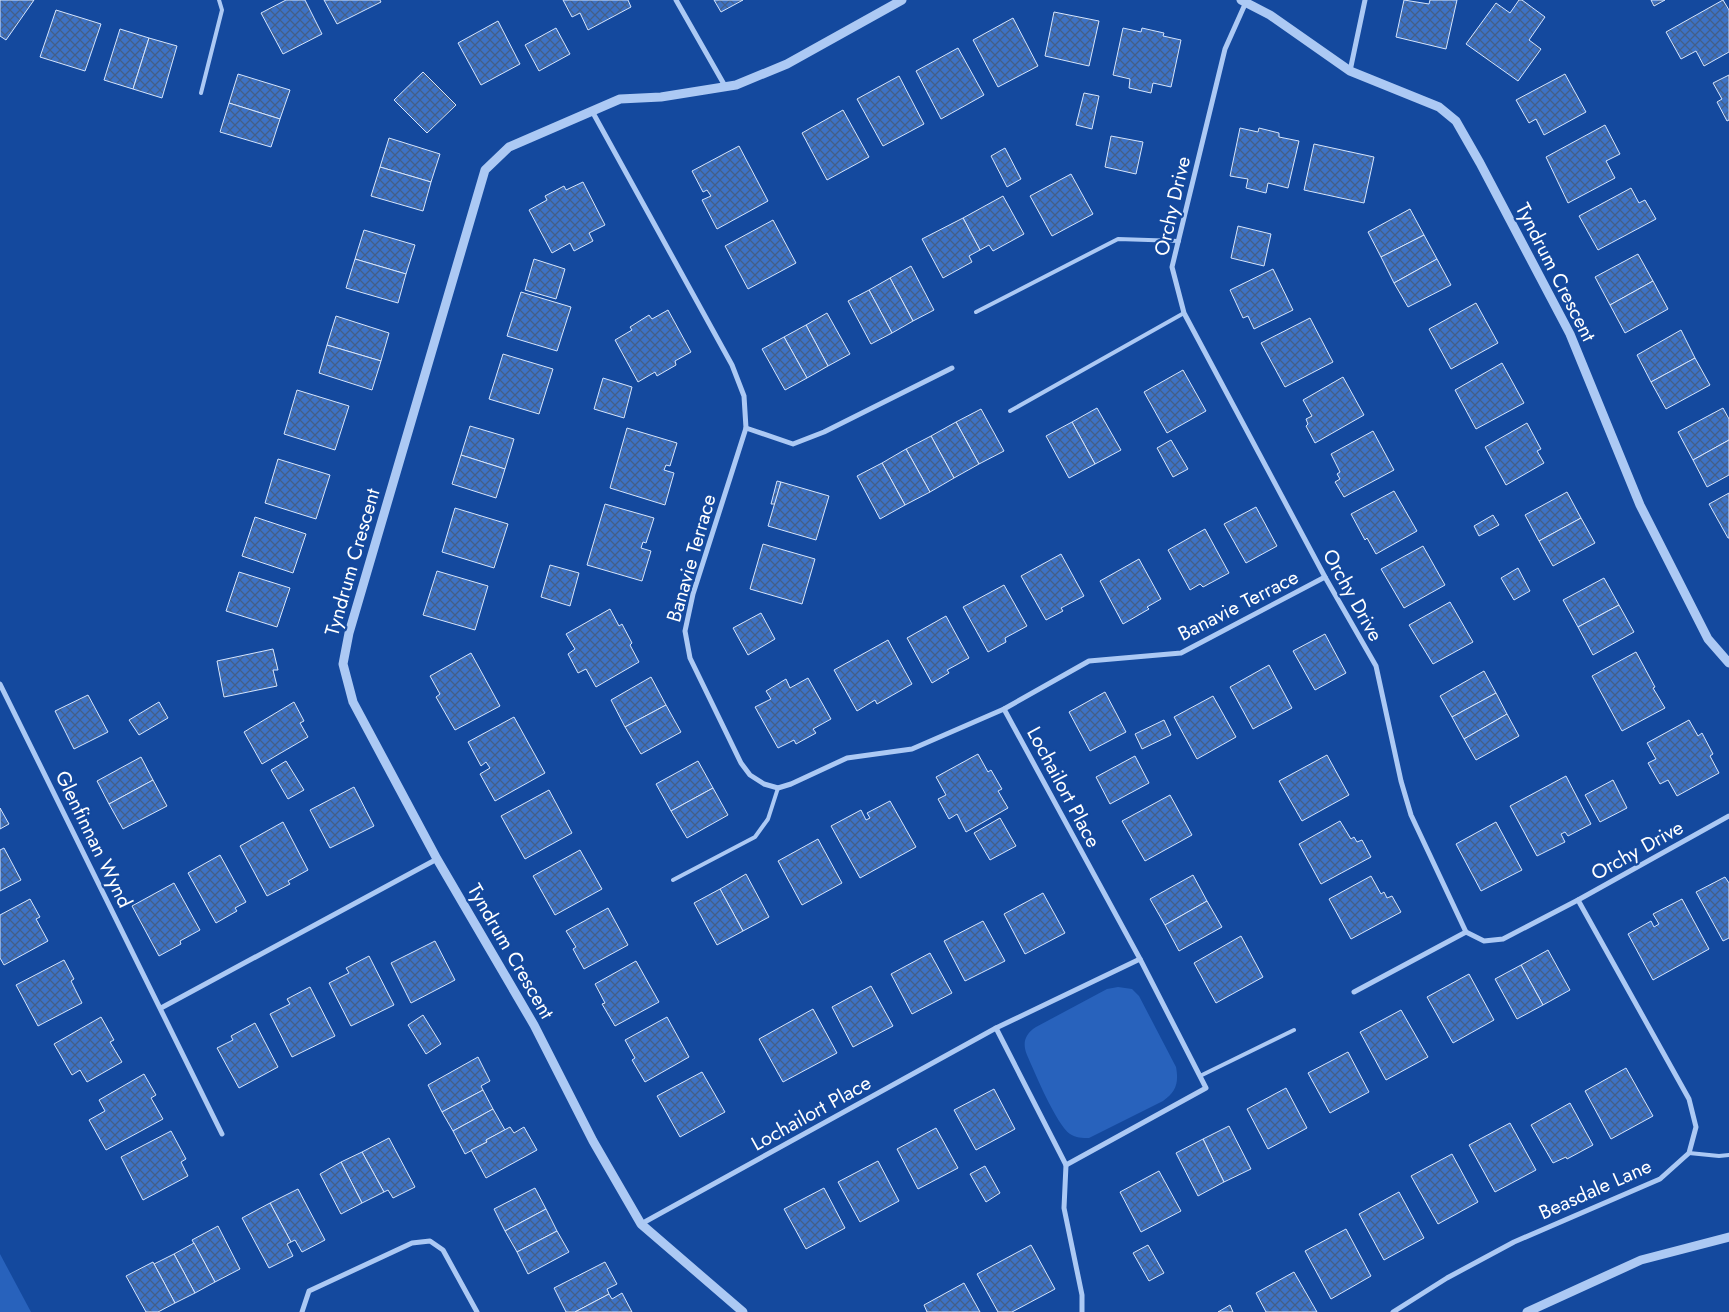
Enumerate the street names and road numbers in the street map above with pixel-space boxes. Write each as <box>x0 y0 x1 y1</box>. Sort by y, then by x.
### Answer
street label: Orchy Drive <box>1147 153 1198 259</box>
street label: Tyndrum Crescent <box>1508 198 1603 347</box>
street label: Tyndrum Crescent <box>318 485 387 639</box>
street label: Banavie Terrace <box>659 491 724 626</box>
street label: Orchy Drive <box>1315 544 1390 647</box>
street label: Banavie Terrace <box>1173 563 1304 648</box>
street label: Lochailort Place <box>1020 722 1108 853</box>
street label: Glenfinnan Wynd <box>48 766 139 913</box>
street label: Orchy Drive <box>1586 813 1689 888</box>
street label: Tyndrum Crescent <box>460 878 561 1025</box>
street label: Lochailort Place <box>746 1069 876 1158</box>
street label: Beasdale Lane <box>1534 1152 1656 1227</box>

